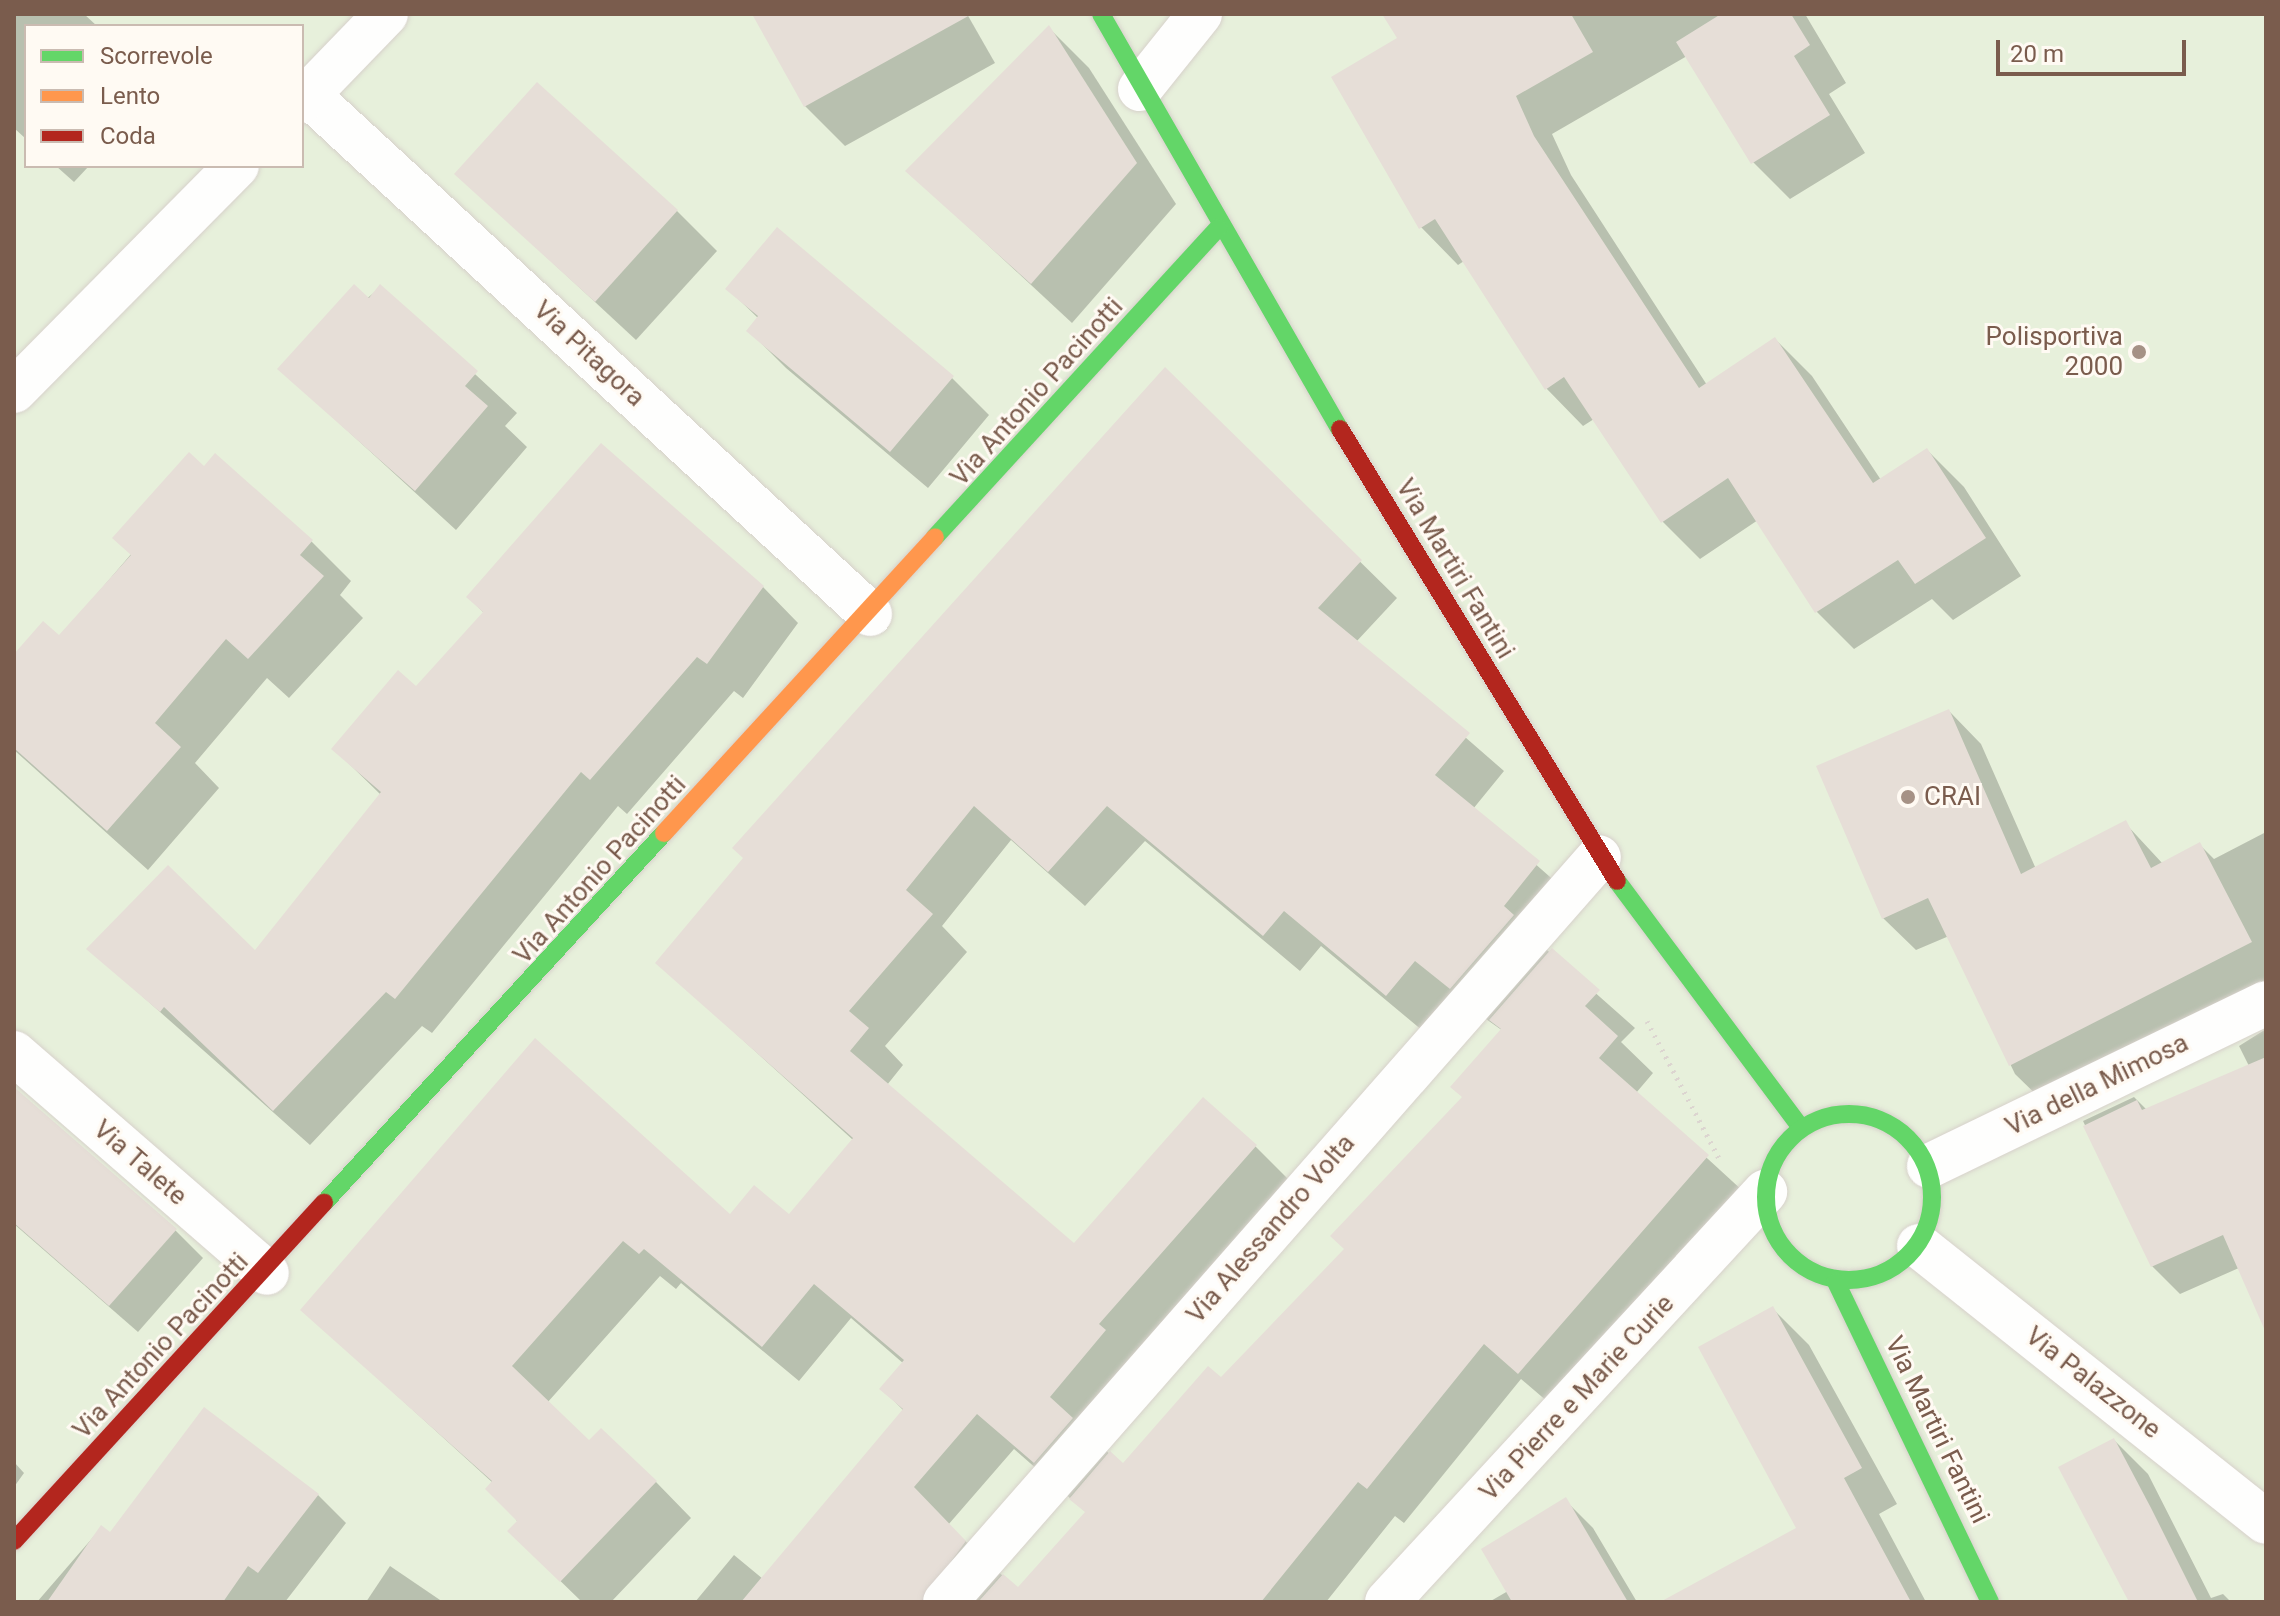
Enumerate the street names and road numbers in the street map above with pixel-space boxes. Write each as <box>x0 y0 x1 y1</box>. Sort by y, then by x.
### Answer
street label: Via Antonio Pacinotti <box>944 291 1130 493</box>
street label: Via Pitagora <box>527 295 651 413</box>
street label: Via Martiri Fantini <box>1389 473 1521 665</box>
street label: Via Antonio Pacinotti <box>507 769 693 971</box>
street label: Via della Mimosa <box>2001 1027 2193 1143</box>
street label: Via Talete <box>87 1114 193 1212</box>
street label: Via Alessandro Volta <box>1180 1128 1362 1330</box>
street label: Via Antonio Pacinotti <box>67 1247 255 1445</box>
street label: Via Pierre e Marie Curie <box>1473 1289 1681 1507</box>
street label: Via Palazzone <box>2019 1321 2167 1445</box>
street label: Via Martiri Fantini <box>1878 1331 1996 1529</box>

